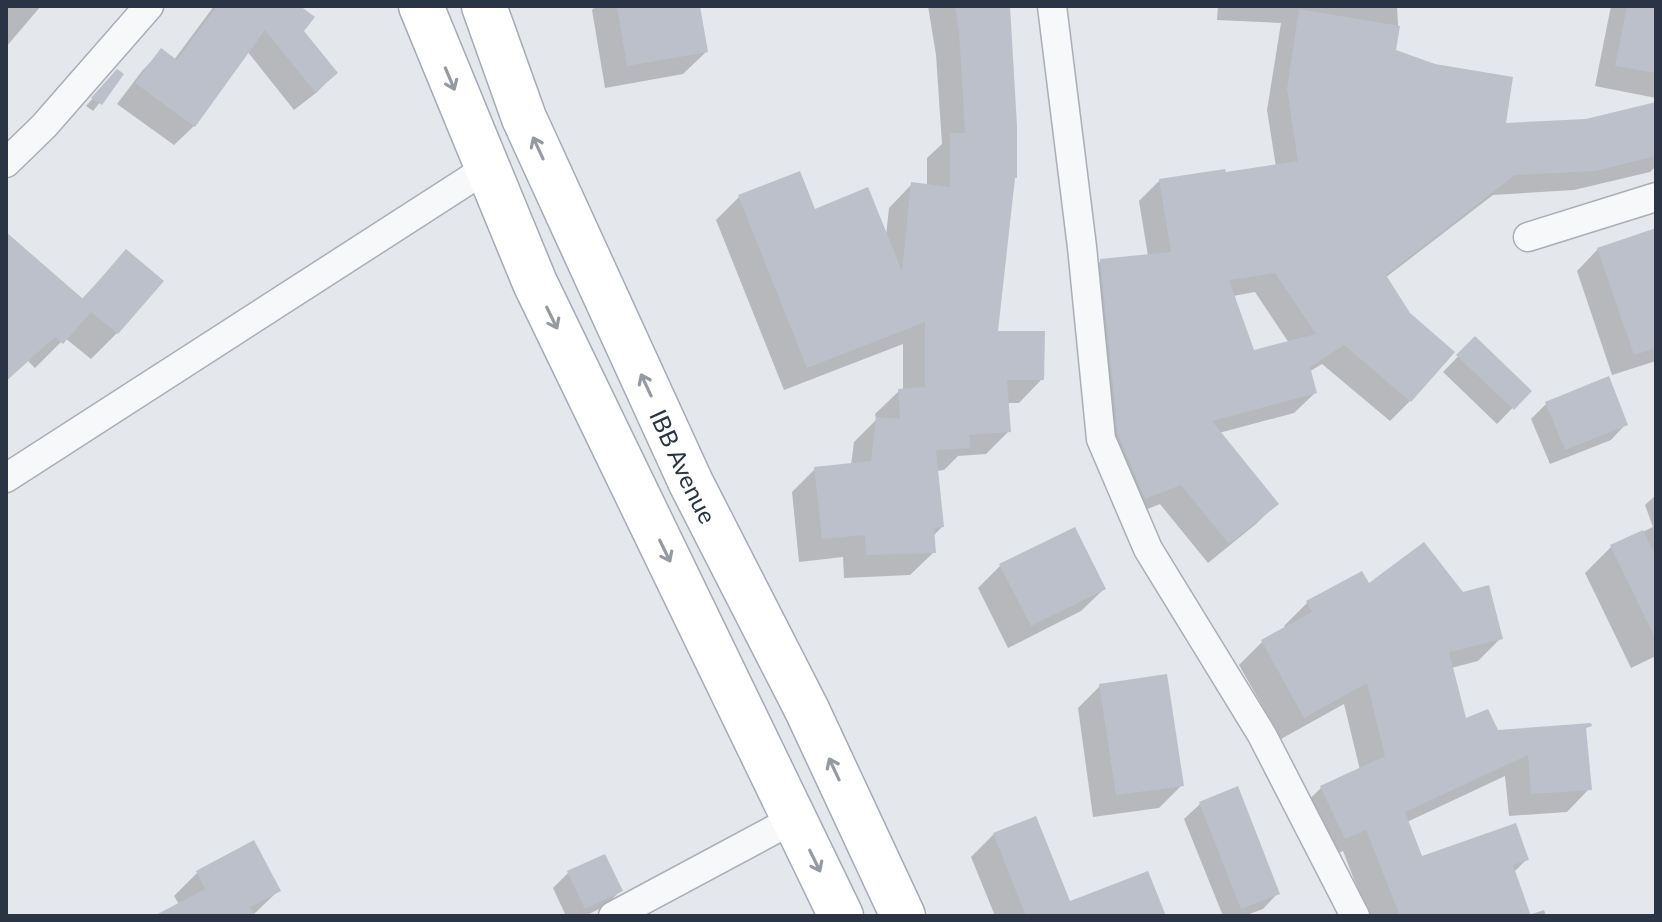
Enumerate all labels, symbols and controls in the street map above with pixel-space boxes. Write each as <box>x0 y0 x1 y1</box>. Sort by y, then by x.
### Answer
one-way arrow <box>443 66 458 90</box>
one-way arrow <box>530 137 545 161</box>
one-way arrow <box>545 305 560 329</box>
one-way arrow <box>638 373 653 398</box>
street label: IBB Avenue <box>645 405 723 528</box>
one-way arrow <box>658 539 673 563</box>
one-way arrow <box>826 758 841 782</box>
one-way arrow <box>808 849 823 873</box>

